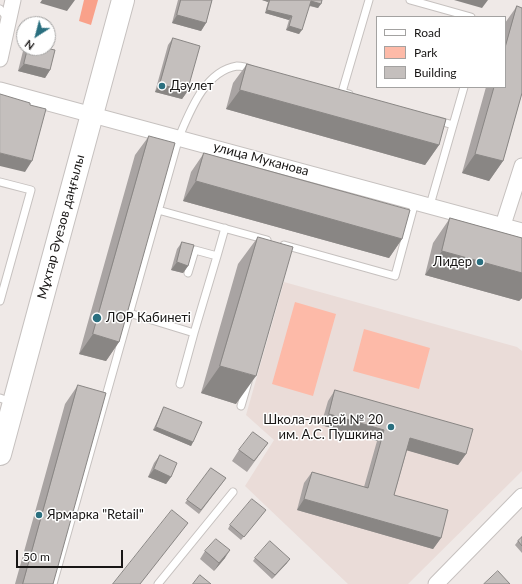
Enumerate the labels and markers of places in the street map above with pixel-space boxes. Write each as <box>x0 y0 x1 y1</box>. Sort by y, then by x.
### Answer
place label: Дәулет <box>170 78 214 94</box>
marker: Дәулет <box>157 81 167 91</box>
place label: Лидер <box>433 254 472 270</box>
marker: Лидер <box>475 257 485 267</box>
place label: ЛОР Кабинетi <box>106 310 191 326</box>
marker: ЛОР Кабинетi <box>91 312 103 324</box>
place label: Школа-лицей № 20 им. А.С. Пушкина <box>263 412 383 443</box>
marker: Школа-лицей № 20 им. А.С. Пушкина <box>386 422 396 432</box>
place label: Ярмарка "Retail" <box>47 507 144 523</box>
marker: Ярмарка "Retail" <box>34 510 44 520</box>

